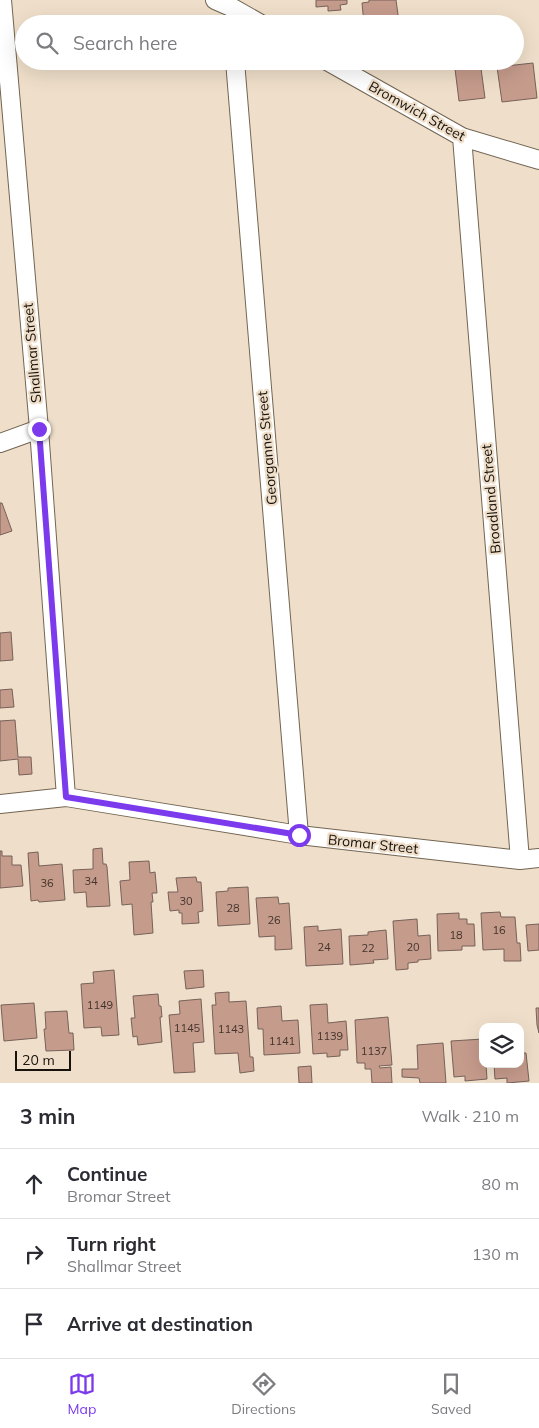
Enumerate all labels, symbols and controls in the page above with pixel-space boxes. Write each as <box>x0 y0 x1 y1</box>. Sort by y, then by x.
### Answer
search box <box>15 15 524 70</box>
icon: search <box>33 29 61 57</box>
text: Search here <box>73 31 177 55</box>
street label: Bromwich Street <box>366 77 469 145</box>
street label: Shallmar Street <box>19 302 45 404</box>
street label: Georganne Street <box>253 390 281 506</box>
route end <box>28 418 51 441</box>
street label: Broadland Street <box>477 443 505 555</box>
route start <box>288 824 311 847</box>
street label: Bromar Street <box>327 830 419 858</box>
house number: 34 <box>84 874 98 888</box>
house number: 36 <box>40 876 54 890</box>
house number: 30 <box>179 894 193 908</box>
house number: 28 <box>226 901 240 915</box>
house number: 26 <box>267 913 281 927</box>
house number: 16 <box>492 923 506 937</box>
house number: 18 <box>449 928 463 942</box>
house number: 24 <box>317 940 331 954</box>
house number: 20 <box>406 940 420 954</box>
house number: 22 <box>361 941 375 955</box>
house number: 1149 <box>87 998 113 1012</box>
house number: 1145 <box>174 1021 201 1035</box>
house number: 1143 <box>218 1022 244 1036</box>
map controls <box>479 1023 524 1068</box>
button: layers <box>479 1023 524 1068</box>
house number: 1139 <box>317 1029 343 1043</box>
house number: 1141 <box>269 1034 295 1048</box>
house number: 1137 <box>361 1044 387 1058</box>
scale bar <box>15 1048 71 1071</box>
text: 20 m <box>22 1051 55 1069</box>
text: 3 min <box>20 1103 75 1129</box>
text: Walk · 210 m <box>421 1106 519 1126</box>
text: Continue <box>67 1162 147 1186</box>
icon: ahead <box>20 1170 48 1198</box>
text: 80 m <box>482 1174 519 1194</box>
text: Bromar Street <box>67 1186 171 1206</box>
text: Turn right <box>67 1232 156 1256</box>
icon: right <box>20 1240 48 1268</box>
text: 130 m <box>472 1244 519 1264</box>
text: Shallmar Street <box>67 1256 181 1276</box>
icon: arrive <box>20 1310 48 1338</box>
text: Arrive at destination <box>67 1312 253 1336</box>
tab: Map <box>68 1370 96 1418</box>
tab: Directions <box>231 1370 296 1418</box>
tab: Saved <box>431 1370 471 1418</box>

